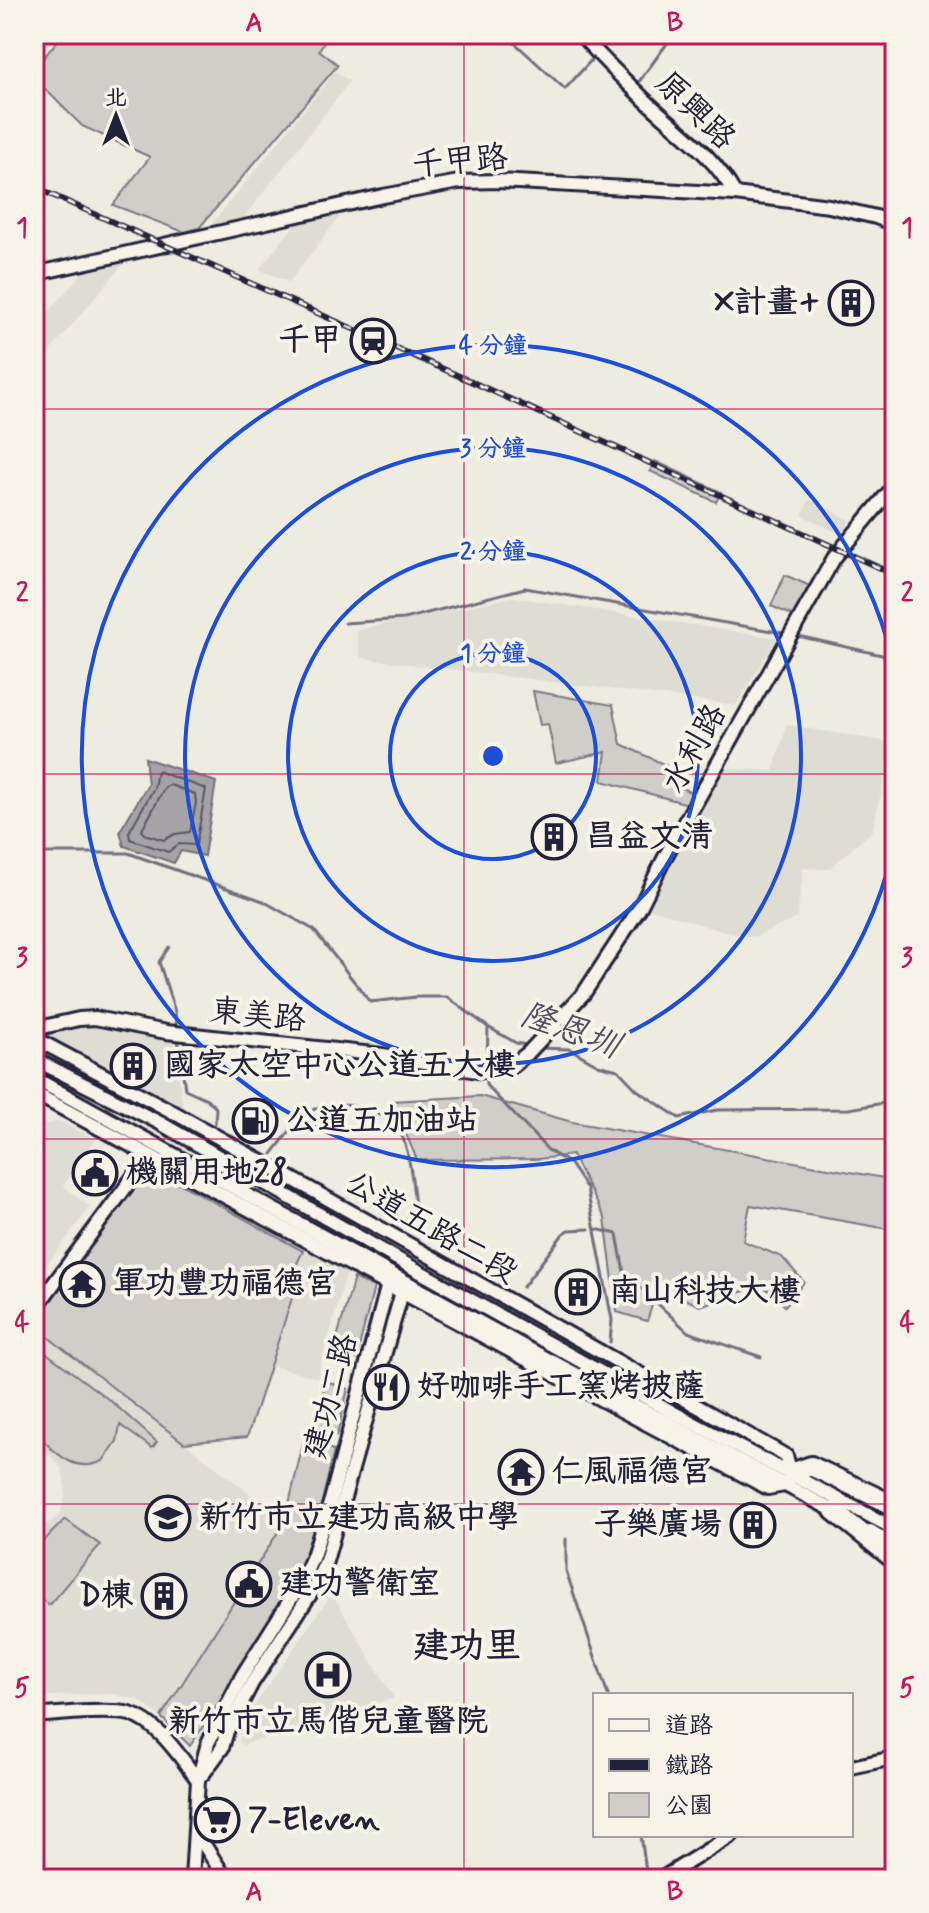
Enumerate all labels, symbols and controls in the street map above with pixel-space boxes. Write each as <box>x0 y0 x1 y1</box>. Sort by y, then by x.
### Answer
text: A <box>245 7 263 41</box>
text: B <box>667 7 683 41</box>
street label: 原興路 <box>646 63 744 159</box>
north arrow <box>76 76 156 156</box>
text: 北 <box>105 84 127 112</box>
street label: 千甲路 <box>410 137 510 187</box>
text: 1 <box>16 212 28 246</box>
text: 1 <box>901 212 913 246</box>
building icon: X計畫+ <box>827 279 875 327</box>
place label: X計畫+ <box>714 282 820 324</box>
station icon: 千甲 <box>349 317 397 365</box>
place label: 千甲 <box>278 320 342 362</box>
text: 4 分鐘 <box>459 331 527 362</box>
text: 3 分鐘 <box>460 434 526 465</box>
text: 2 分鐘 <box>460 537 526 568</box>
text: 2 <box>16 577 29 611</box>
text: 2 <box>901 577 914 611</box>
text: 1 分鐘 <box>460 639 526 670</box>
street label: 水利路 <box>653 697 737 801</box>
centre of rings <box>479 742 507 770</box>
building icon: 昌益文清 <box>530 813 578 861</box>
place label: 昌益文清 <box>585 816 713 858</box>
text: 3 <box>16 942 28 976</box>
text: 3 <box>901 942 913 976</box>
street label: 東美路 <box>208 990 308 1042</box>
water label: 隆恩圳 <box>514 992 628 1071</box>
building icon: 國家太空中心公道五大樓 <box>109 1042 157 1090</box>
place label: 國家太空中心公道五大樓 <box>164 1045 516 1087</box>
fuel station icon: 公道五加油站 <box>231 1097 279 1145</box>
place label: 公道五加油站 <box>286 1100 478 1142</box>
public building icon: 機關用地28 <box>71 1149 119 1197</box>
place label: 機關用地28 <box>126 1152 287 1194</box>
street label: 公道五路二段 <box>337 1162 525 1294</box>
temple icon: 軍功豐功福德宮 <box>58 1260 106 1308</box>
place label: 軍功豐功福德宮 <box>113 1263 337 1305</box>
building icon: 南山科技大樓 <box>554 1268 602 1316</box>
place label: 南山科技大樓 <box>609 1271 801 1313</box>
text: 4 <box>14 1307 30 1341</box>
text: 4 <box>899 1307 915 1341</box>
street label: 建功二路 <box>294 1329 368 1463</box>
restaurant icon: 好咖啡手工窯烤披薩 <box>362 1363 410 1411</box>
place label: 好咖啡手工窯烤披薩 <box>417 1366 705 1408</box>
temple icon: 仁風福德宮 <box>497 1448 545 1496</box>
place label: 仁風福德宮 <box>552 1451 712 1493</box>
school or university icon: 新竹市立建功高級中學 <box>144 1494 192 1542</box>
place label: 新竹市立建功高級中學 <box>199 1497 519 1539</box>
building icon: 子樂廣場 <box>729 1501 777 1549</box>
place label: 子樂廣場 <box>594 1504 722 1546</box>
public building icon: 建功警衛室 <box>225 1560 273 1608</box>
place label: 建功警衛室 <box>280 1563 440 1605</box>
building icon: D棟 <box>140 1572 188 1620</box>
place label: D棟 <box>79 1575 134 1617</box>
district label: 建功里 <box>413 1624 521 1671</box>
hospital icon: 新竹市立馬偕兒童醫院 <box>304 1651 352 1699</box>
text: 5 <box>14 1672 30 1706</box>
text: 5 <box>899 1672 915 1706</box>
legend <box>593 1693 853 1837</box>
place label: 新竹市立馬偕兒童醫院 <box>168 1701 488 1743</box>
text: 道路 <box>665 1711 713 1742</box>
text: 鐵路 <box>665 1751 713 1782</box>
text: 公園 <box>665 1791 713 1822</box>
supermarket icon: 7-Eleven <box>193 1796 241 1844</box>
place label: 7-Eleven <box>248 1799 380 1841</box>
text: A <box>245 1876 263 1910</box>
text: B <box>667 1876 683 1910</box>

